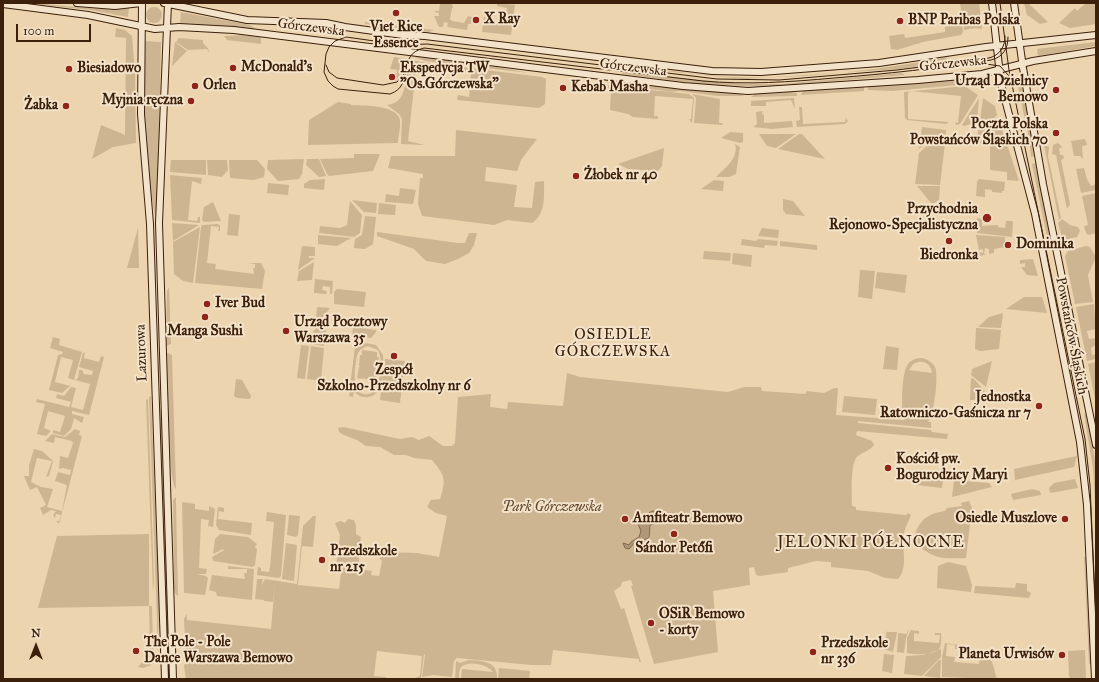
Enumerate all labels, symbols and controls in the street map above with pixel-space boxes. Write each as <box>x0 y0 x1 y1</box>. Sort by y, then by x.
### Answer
marker: Viet Rice Essence <box>391 8 401 18</box>
place label: X Ray <box>484 12 520 28</box>
place label: BNP Paribas Polska <box>908 13 1020 29</box>
marker: X Ray <box>471 15 481 25</box>
scale bar <box>18 16 93 42</box>
street label: Górczewska <box>277 16 345 40</box>
marker: BNP Paribas Polska <box>895 16 905 26</box>
place label: Viet Rice Essence <box>370 20 422 52</box>
text: 100 m <box>23 24 54 38</box>
street label: Górczewska <box>919 52 987 76</box>
street label: Górczewska <box>599 56 667 80</box>
place label: McDonald's <box>241 60 312 76</box>
place label: Biesiadowo <box>77 61 141 77</box>
place label: Ekspedycja TW "Os.Górczewska" <box>400 61 499 94</box>
marker: McDonald's <box>228 63 238 73</box>
marker: Biesiadowo <box>64 64 74 74</box>
marker: Ekspedycja TW "Os.Górczewska" <box>387 72 397 82</box>
place label: Urząd Dzielnicy Bemowo <box>955 74 1048 106</box>
place label: Orlen <box>203 78 236 94</box>
place label: Kebab Masha <box>571 80 648 96</box>
marker: Orlen <box>190 81 200 91</box>
marker: Kebab Masha <box>558 83 568 93</box>
marker: Urząd Dzielnicy Bemowo <box>1051 85 1061 95</box>
place label: Myjnia ręczna <box>102 93 183 109</box>
marker: Myjnia ręczna <box>186 96 196 106</box>
place label: Żabka <box>24 98 58 114</box>
marker: Żabka <box>61 101 71 111</box>
place label: Poczta Polska Powstańców Śląskich 70 <box>910 117 1048 150</box>
marker: Poczta Polska Powstańców Śląskich 70 <box>1051 128 1061 138</box>
place label: Żłobek nr 40 <box>584 168 658 184</box>
marker: Żłobek nr 40 <box>571 171 581 181</box>
place label: Przychodnia Rejonowo-Specjalistyczna <box>829 202 978 234</box>
marker: Przychodnia Rejonowo-Specjalistyczna <box>981 212 993 224</box>
marker: Biedronka <box>944 236 954 246</box>
place label: Dominika <box>1016 237 1074 253</box>
marker: Dominika <box>1003 240 1013 250</box>
place label: Biedronka <box>920 248 978 264</box>
street label: Powstańców Śląskich <box>1051 276 1091 396</box>
place label: Iver Bud <box>215 296 265 312</box>
marker: Iver Bud <box>202 299 212 309</box>
marker: Manga Sushi <box>200 312 210 322</box>
place label: Urząd Pocztowy Warszawa 35 <box>294 315 387 348</box>
street label: Lazurowa <box>133 324 151 382</box>
place label: Manga Sushi <box>167 324 243 340</box>
marker: Urząd Pocztowy Warszawa 35 <box>281 326 291 336</box>
district label: OSIEDLE GÓRCZEWSKA <box>555 326 671 361</box>
marker: Zespół Szkolno-Przedszkolny nr 6 <box>389 351 399 361</box>
place label: Zespół Szkolno-Przedszkolny nr 6 <box>317 363 471 396</box>
place label: Jednostka Ratowniczo-Gaśnicza nr 7 <box>880 390 1031 422</box>
marker: Jednostka Ratowniczo-Gaśnicza nr 7 <box>1034 401 1044 411</box>
place label: Kościół pw. Bogurodzicy Maryi <box>896 452 1008 484</box>
marker: Kościół pw. Bogurodzicy Maryi <box>883 463 893 473</box>
park label: Park Górczewska <box>502 500 602 516</box>
place label: Amfiteatr Bemowo <box>633 511 742 527</box>
place label: Osiedle Muszlove <box>956 511 1057 527</box>
marker: Amfiteatr Bemowo <box>620 514 630 524</box>
marker: Osiedle Muszlove <box>1060 514 1070 524</box>
marker: Sándor Petőfi <box>669 529 679 539</box>
district label: JELONKI PÓŁNOCNE <box>777 533 965 553</box>
place label: Sándor Petőfi <box>635 541 713 557</box>
place label: Przedszkole nr 215 <box>330 544 397 576</box>
marker: Przedszkole nr 215 <box>317 555 327 565</box>
place label: OSiR Bemowo - korty <box>659 607 745 640</box>
marker: OSiR Bemowo - korty <box>646 618 656 628</box>
north arrow <box>16 626 56 666</box>
text: N <box>31 627 41 640</box>
place label: The Pole - Pole Dance Warszawa Bemowo <box>144 635 293 668</box>
place label: Przedszkole nr 336 <box>821 636 888 668</box>
marker: The Pole - Pole Dance Warszawa Bemowo <box>131 646 141 656</box>
marker: Przedszkole nr 336 <box>808 647 818 657</box>
place label: Planeta Urwisów <box>959 647 1054 663</box>
marker: Planeta Urwisów <box>1057 650 1067 660</box>

